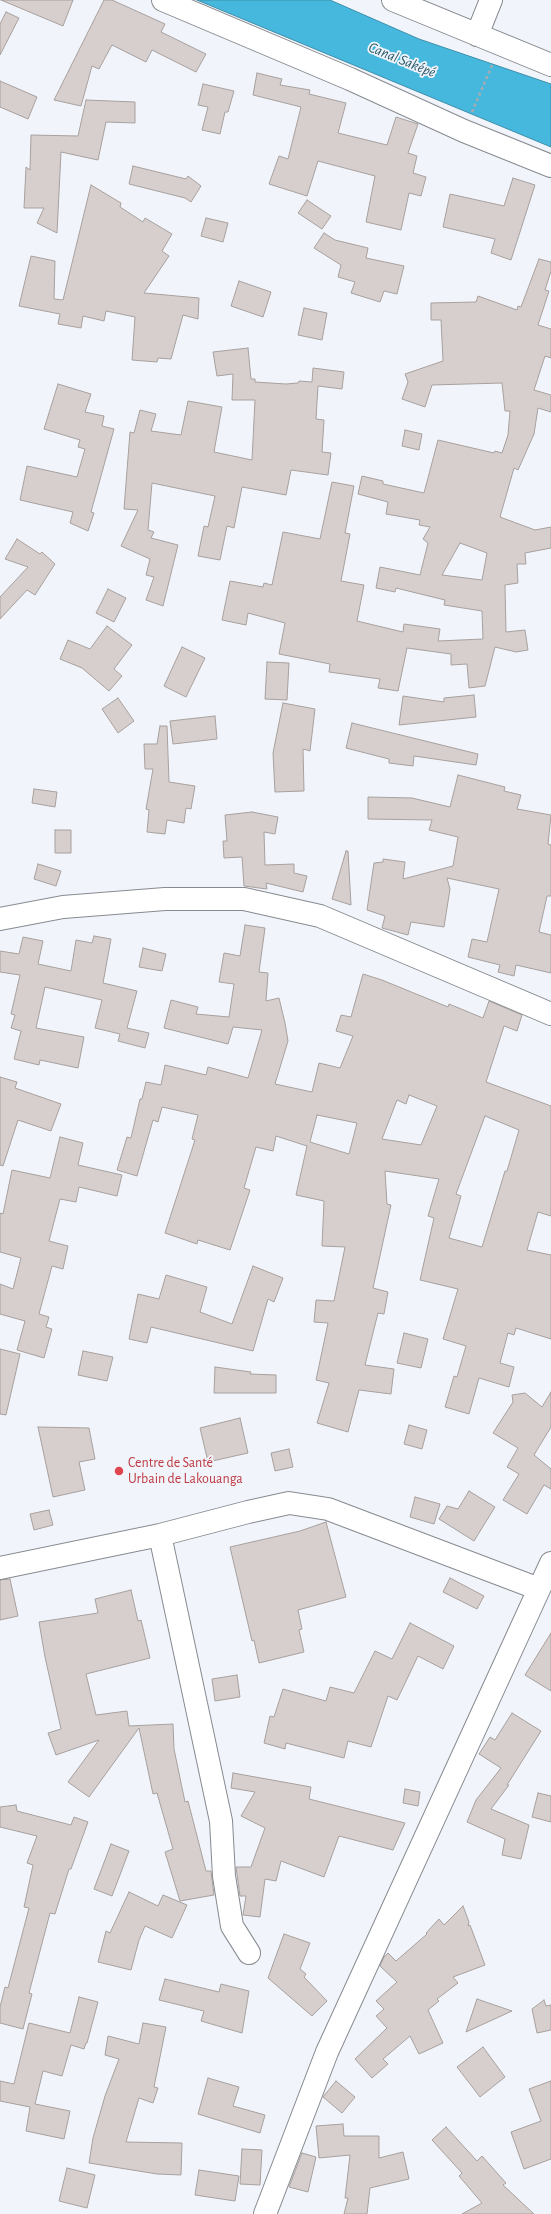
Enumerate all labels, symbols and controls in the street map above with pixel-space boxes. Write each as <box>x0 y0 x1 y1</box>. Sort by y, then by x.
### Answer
water label: Canal Saképé <box>366 38 438 82</box>
place label: Centre de Santé Urbain de Lakouanga <box>128 1455 243 1488</box>
marker: Centre de Santé Urbain de Lakouanga <box>113 1465 125 1477</box>

